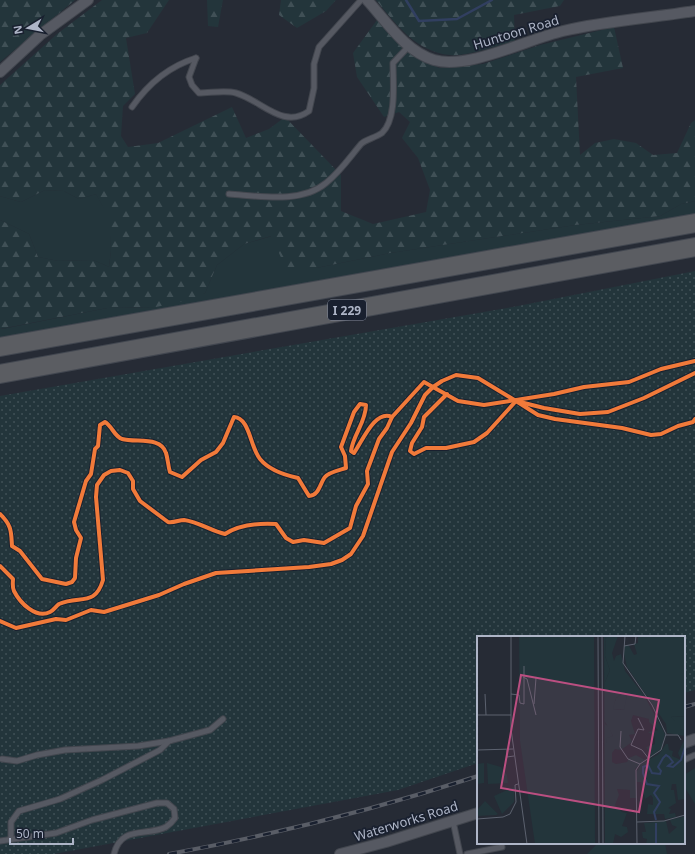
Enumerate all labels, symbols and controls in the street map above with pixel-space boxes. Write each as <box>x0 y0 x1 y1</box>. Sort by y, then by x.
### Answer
north arrow <box>8 8 48 48</box>
street label: Huntoon Road <box>471 10 561 54</box>
text: N <box>9 24 26 36</box>
road number: I 229 <box>328 300 366 320</box>
inset map <box>477 636 685 844</box>
street label: Waterworks Road <box>352 797 460 845</box>
scale bar <box>10 820 73 846</box>
text: 50 m <box>16 825 44 842</box>

